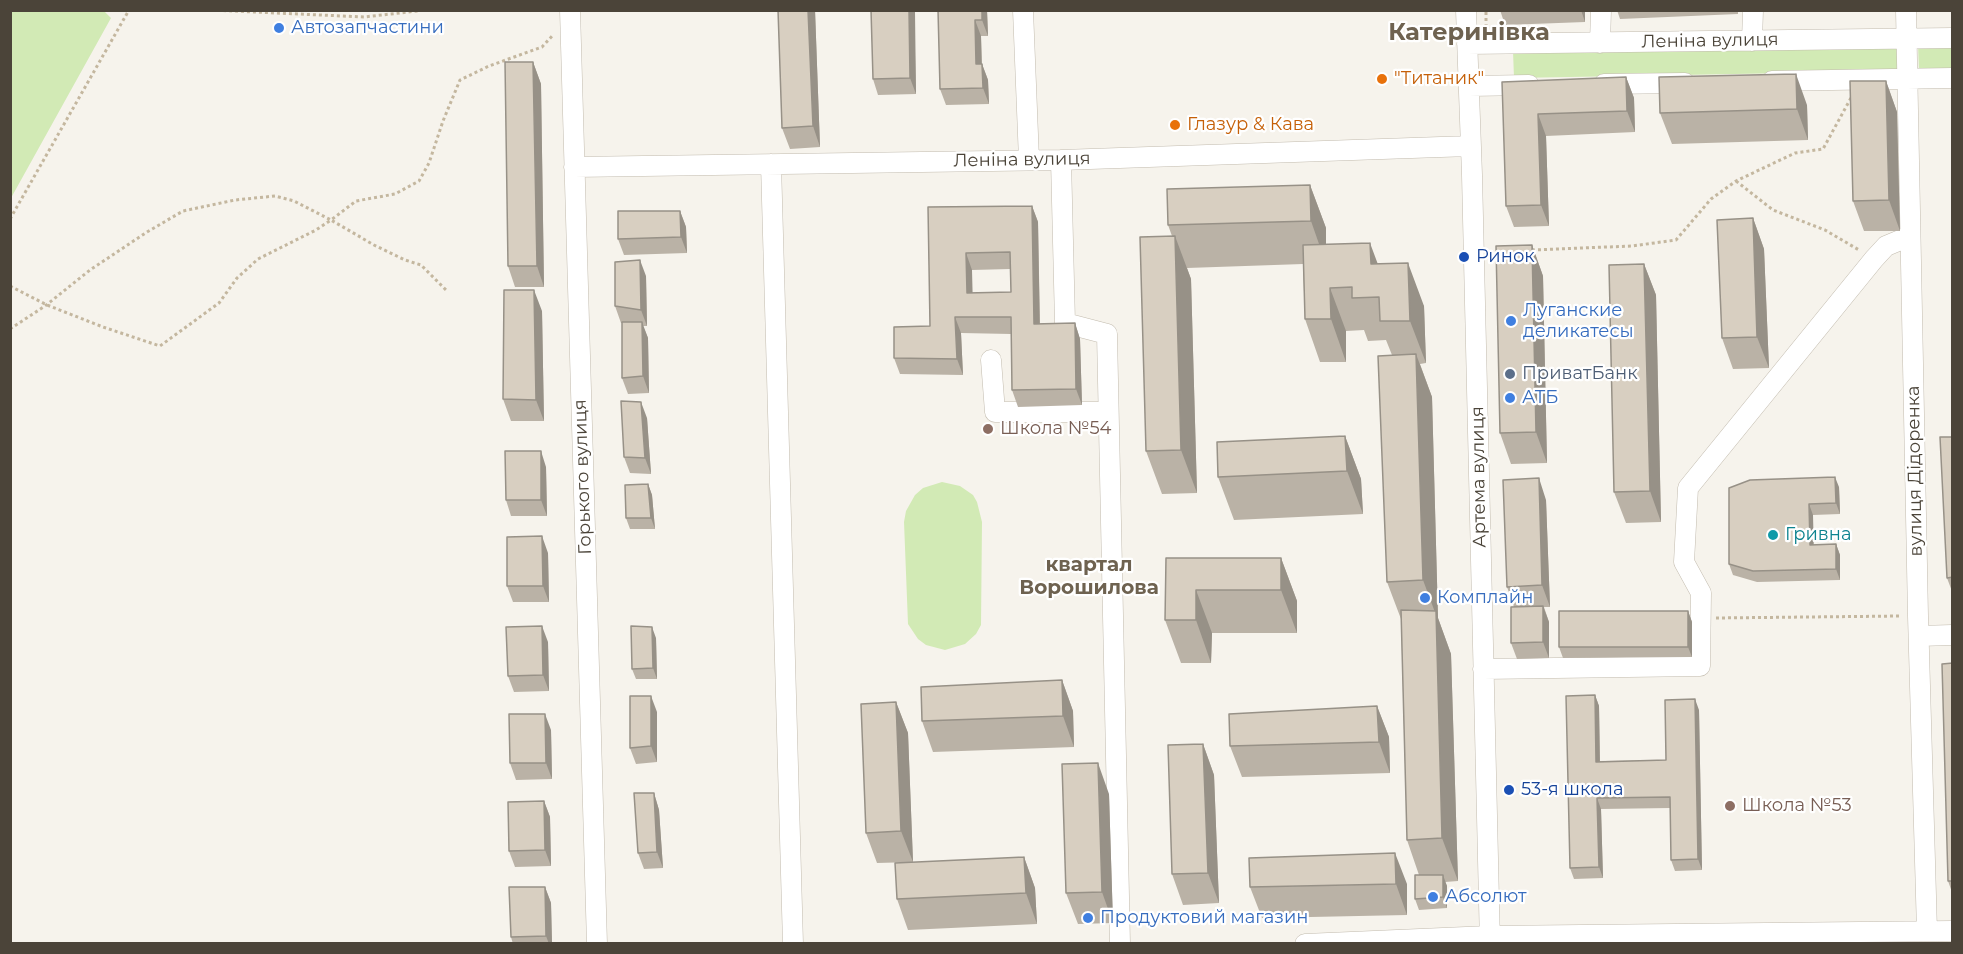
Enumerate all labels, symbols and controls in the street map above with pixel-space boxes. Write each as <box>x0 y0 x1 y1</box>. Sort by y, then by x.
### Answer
place label: Автозапчастини <box>291 17 444 39</box>
district label: Катеринівка <box>1388 19 1550 47</box>
marker: Автозапчастини <box>272 21 286 35</box>
street label: Леніна вулиця <box>1641 29 1779 53</box>
place label: "Титаник" <box>1394 68 1484 90</box>
marker: "Титаник" <box>1375 72 1389 86</box>
place label: Глазур & Кава <box>1187 114 1314 136</box>
marker: Глазур & Кава <box>1168 118 1182 132</box>
street label: Леніна вулиця <box>953 148 1091 172</box>
place label: Ринок <box>1476 246 1535 268</box>
marker: Ринок <box>1457 250 1471 264</box>
place label: Луганские деликатесы <box>1523 300 1634 342</box>
marker: Луганские деликатесы <box>1504 314 1518 328</box>
place label: ПриватБанк <box>1522 363 1638 385</box>
marker: ПриватБанк <box>1503 367 1517 381</box>
street label: вулиця Дідоренка <box>1903 385 1927 557</box>
place label: АТБ <box>1522 387 1558 409</box>
marker: АТБ <box>1503 391 1517 405</box>
street label: Горького вулиця <box>569 399 597 555</box>
street label: Артема вулиця <box>1467 406 1491 548</box>
place label: Школа №54 <box>1000 418 1112 440</box>
marker: Школа №54 <box>981 422 995 436</box>
place label: Гривна <box>1785 524 1851 546</box>
marker: Гривна <box>1766 528 1780 542</box>
district label: квартал Ворошилова <box>1019 553 1159 600</box>
place label: Комплайн <box>1437 587 1533 609</box>
marker: Комплайн <box>1418 591 1432 605</box>
place label: 53-я школа <box>1521 779 1623 801</box>
marker: 53-я школа <box>1502 783 1516 797</box>
place label: Школа №53 <box>1742 795 1852 817</box>
marker: Школа №53 <box>1723 799 1737 813</box>
place label: Абсолют <box>1445 886 1527 908</box>
marker: Абсолют <box>1426 890 1440 904</box>
place label: Продуктовий магазин <box>1100 907 1308 929</box>
marker: Продуктовий магазин <box>1081 911 1095 925</box>

